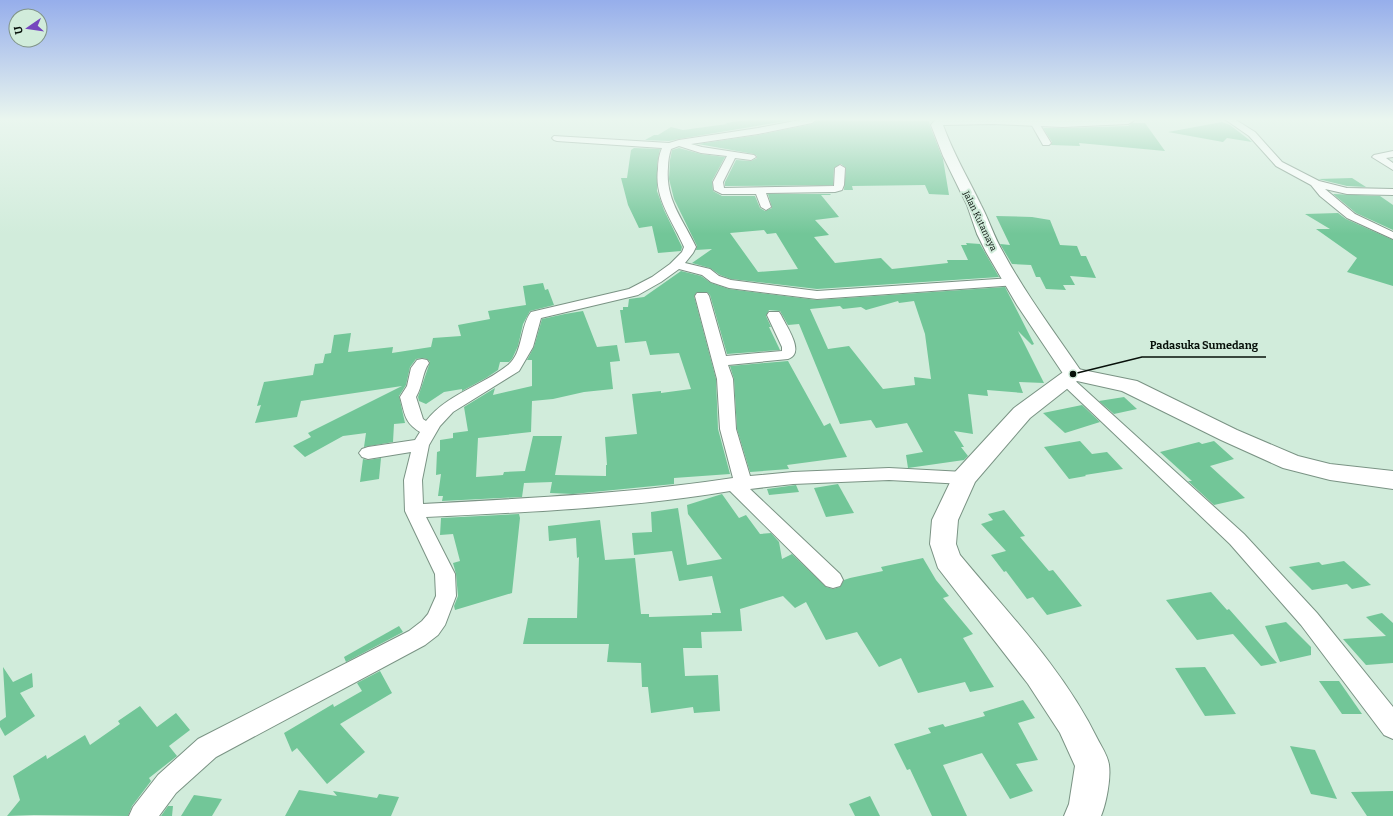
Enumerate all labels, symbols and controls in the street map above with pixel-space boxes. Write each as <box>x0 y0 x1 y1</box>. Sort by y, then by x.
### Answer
north arrow <box>8 8 48 48</box>
text: U <box>11 25 26 36</box>
street label: Jalan Kutamaya <box>961 189 999 253</box>
callout: Padasuka Sumedang <box>1142 334 1266 357</box>
text: Padasuka Sumedang <box>1150 339 1259 352</box>

